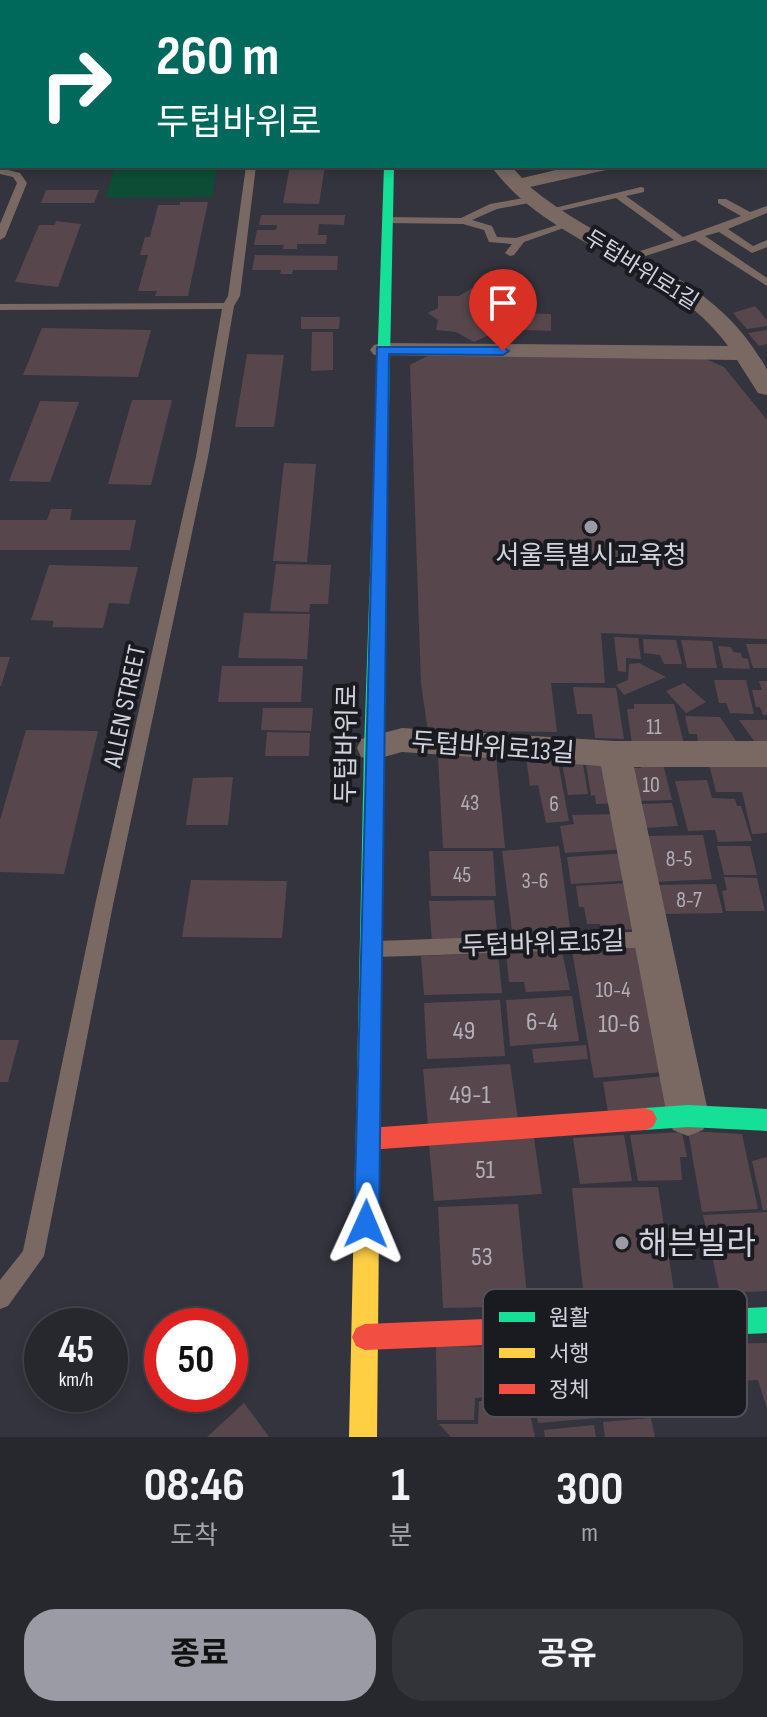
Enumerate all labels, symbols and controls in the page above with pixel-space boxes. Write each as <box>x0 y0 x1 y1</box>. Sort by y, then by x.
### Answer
text: 260 m <box>156 24 279 91</box>
icon: right <box>24 32 128 136</box>
text: 두텁바위로 <box>156 102 322 145</box>
street label: 두텁바위로1길 <box>579 225 703 316</box>
pin <box>469 269 537 351</box>
icon: arrive <box>481 281 525 325</box>
marker: 서울특별시교육청 <box>582 518 600 536</box>
place label: 서울특별시교육청 <box>495 541 687 572</box>
street label: ALLEN STREET <box>97 642 154 771</box>
street label: 두텁바위로 <box>331 684 364 804</box>
house number: 11 <box>646 714 662 741</box>
street label: 두텁바위로13길 <box>410 727 576 770</box>
house number: 10 <box>642 772 660 799</box>
house number: 43 <box>461 790 479 817</box>
house number: 6 <box>549 791 559 818</box>
house number: 8-5 <box>666 846 692 873</box>
house number: 45 <box>453 862 471 889</box>
house number: 3-6 <box>522 868 548 895</box>
house number: 8-7 <box>676 887 702 914</box>
street label: 두텁바위로15길 <box>461 926 625 963</box>
house number: 10-4 <box>596 977 630 1004</box>
house number: 6-4 <box>526 1007 558 1038</box>
house number: 10-6 <box>598 1009 640 1040</box>
house number: 49 <box>453 1016 475 1047</box>
house number: 49-1 <box>449 1080 491 1111</box>
house number: 51 <box>475 1155 495 1186</box>
position arrow <box>324 1182 408 1266</box>
place label: 해븐빌라 <box>638 1225 756 1264</box>
marker: 해븐빌라 <box>613 1234 631 1252</box>
house number: 53 <box>471 1242 493 1273</box>
legend <box>483 1289 747 1417</box>
text: 원활 <box>549 1305 589 1332</box>
speed limit sign: 50 <box>144 1308 248 1412</box>
text: 45 <box>58 1326 94 1374</box>
text: 서행 <box>549 1341 589 1368</box>
text: km/h <box>59 1368 93 1392</box>
text: 정체 <box>549 1377 589 1404</box>
text: 08:46 <box>144 1457 245 1514</box>
text: 1 <box>391 1457 410 1514</box>
text: 300 <box>556 1461 623 1518</box>
text: m <box>581 1518 598 1549</box>
text: 도착 <box>170 1521 218 1552</box>
text: 분 <box>388 1521 412 1552</box>
button: 종료 <box>24 1609 376 1701</box>
button: 공유 <box>392 1609 743 1701</box>

